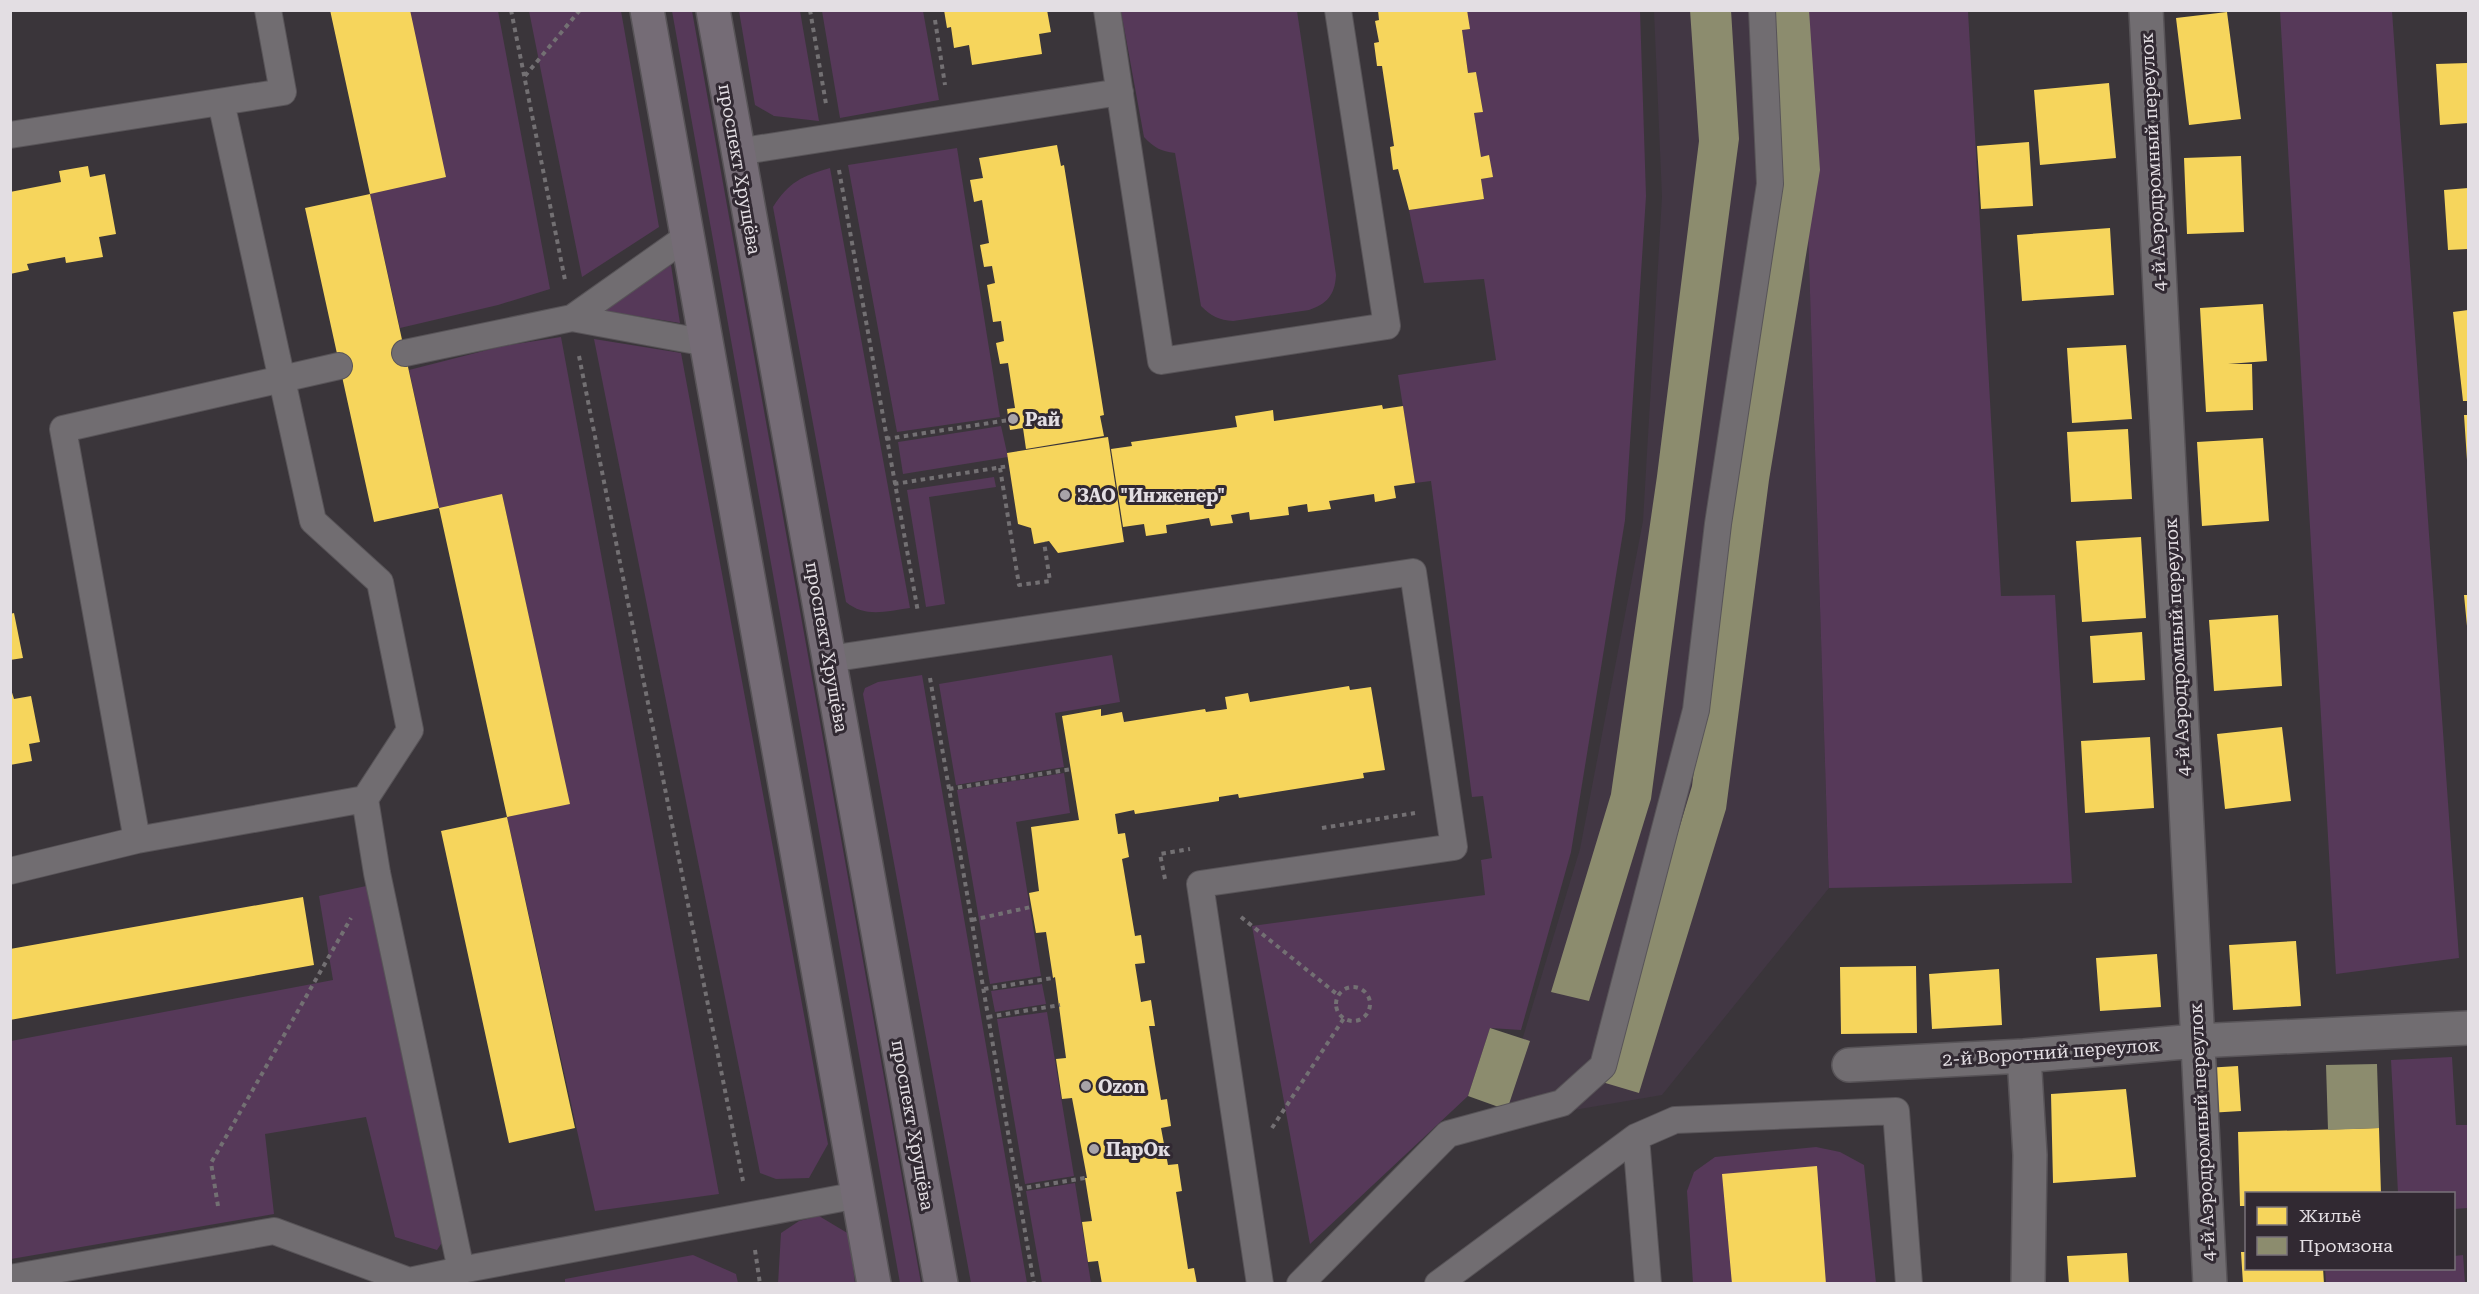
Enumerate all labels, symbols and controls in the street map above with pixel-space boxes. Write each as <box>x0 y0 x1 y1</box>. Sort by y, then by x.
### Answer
street label: 4-й Аэродромный переулок <box>2136 32 2170 292</box>
street label: проспект Хрущёва <box>715 82 765 256</box>
place label: Рай <box>1025 409 1060 430</box>
marker: Рай <box>1006 412 1020 426</box>
place label: ЗАО "Инженер" <box>1077 485 1225 506</box>
marker: ЗАО "Инженер" <box>1058 488 1072 502</box>
street label: 4-й Аэродромный переулок <box>2160 517 2194 777</box>
street label: проспект Хрущёва <box>802 560 852 734</box>
street label: 4-й Аэродромный переулок <box>2185 1002 2219 1262</box>
street label: 2-й Воротний переулок <box>1942 1034 2160 1070</box>
street label: проспект Хрущёва <box>888 1038 938 1212</box>
place label: Ozon <box>1098 1076 1146 1097</box>
marker: Ozon <box>1079 1079 1093 1093</box>
place label: ПарОк <box>1106 1139 1171 1160</box>
marker: ПарОк <box>1087 1142 1101 1156</box>
legend <box>2245 1192 2455 1270</box>
text: Жильё <box>2299 1205 2361 1226</box>
text: Промзона <box>2299 1235 2393 1256</box>

